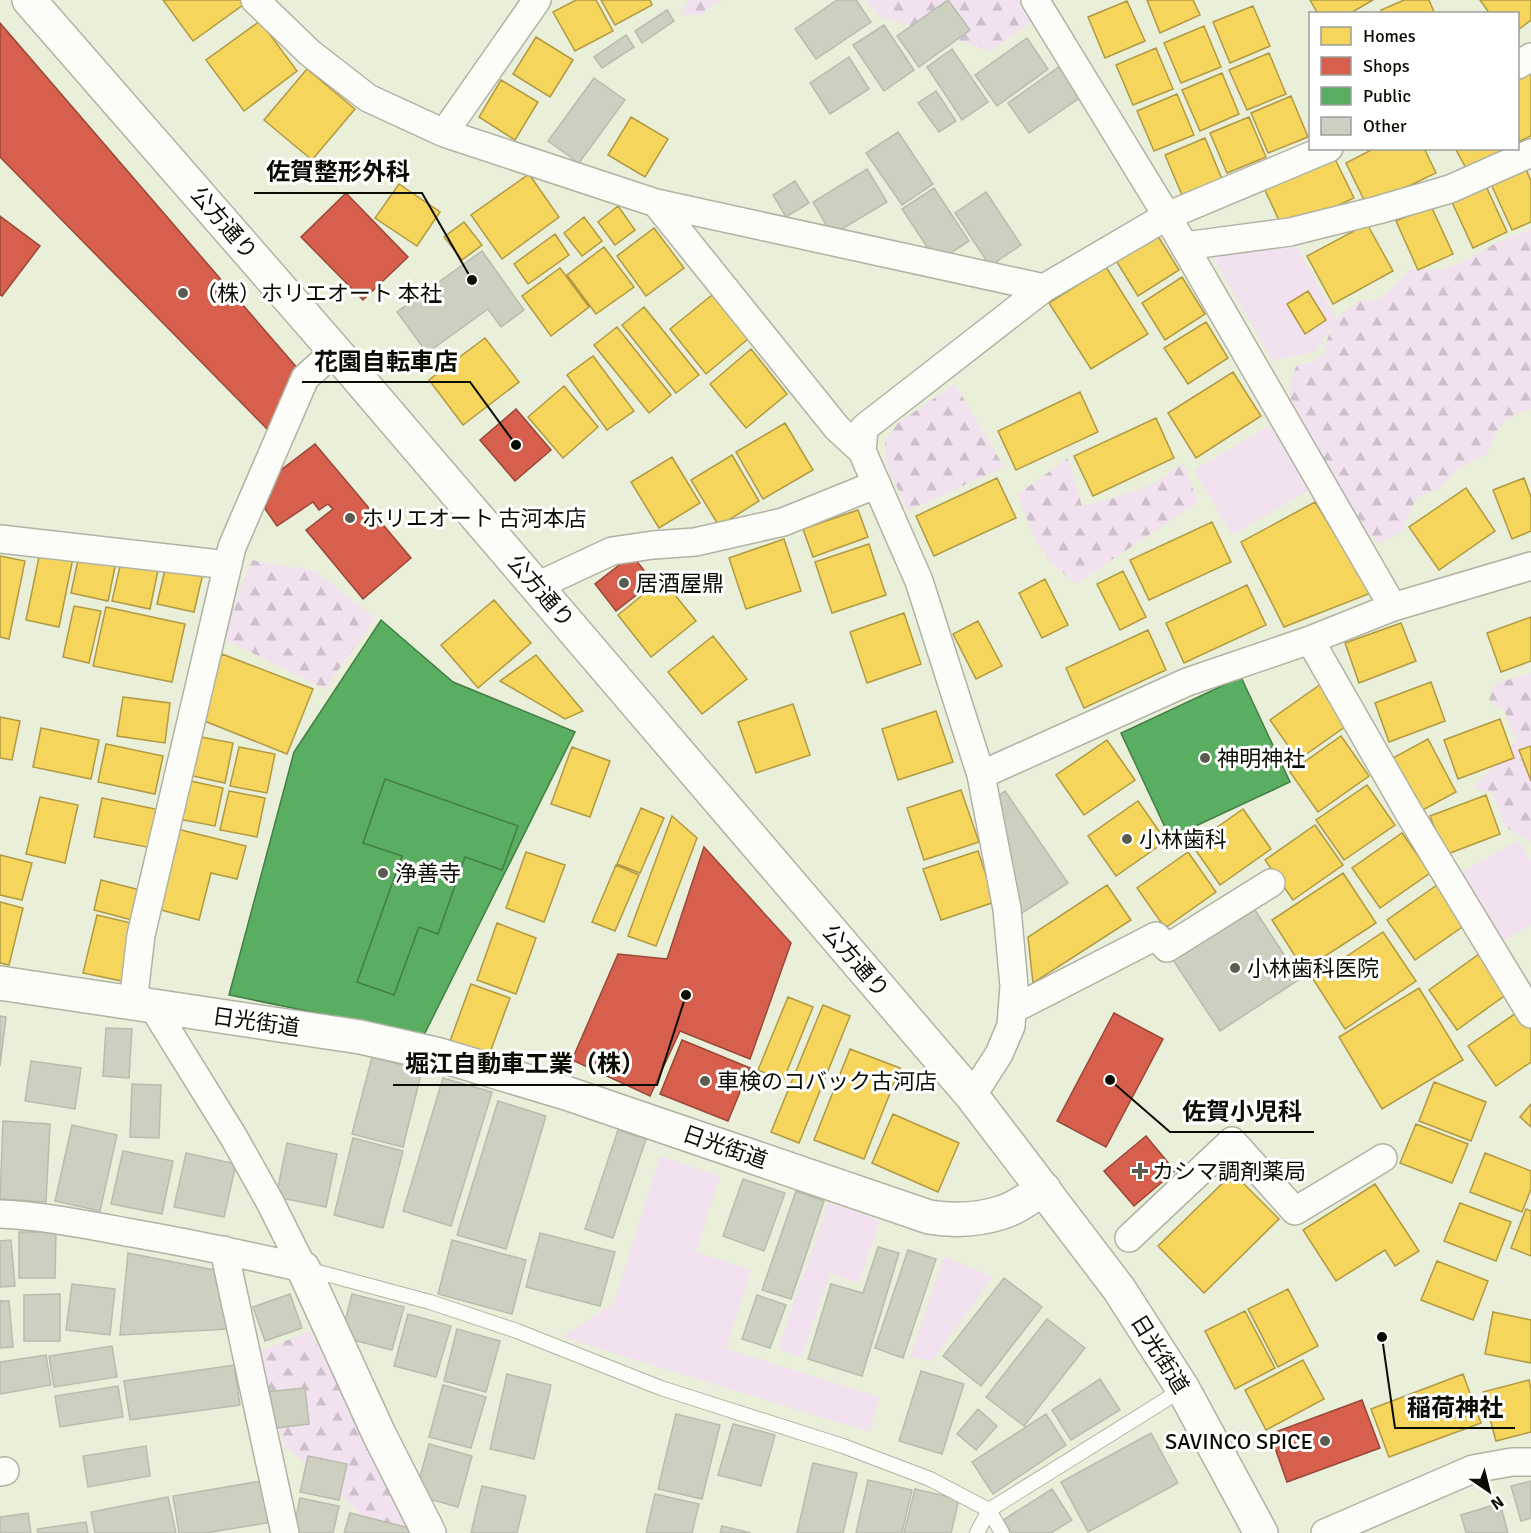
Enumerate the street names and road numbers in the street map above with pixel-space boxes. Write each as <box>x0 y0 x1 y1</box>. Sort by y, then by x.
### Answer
street label: 公方通り <box>185 181 263 265</box>
street label: 公方通り <box>502 549 580 633</box>
street label: 公方通り <box>817 919 895 1003</box>
street label: 日光街道 <box>211 1003 301 1041</box>
street label: 日光街道 <box>679 1120 771 1174</box>
street label: 日光街道 <box>1125 1310 1195 1398</box>

